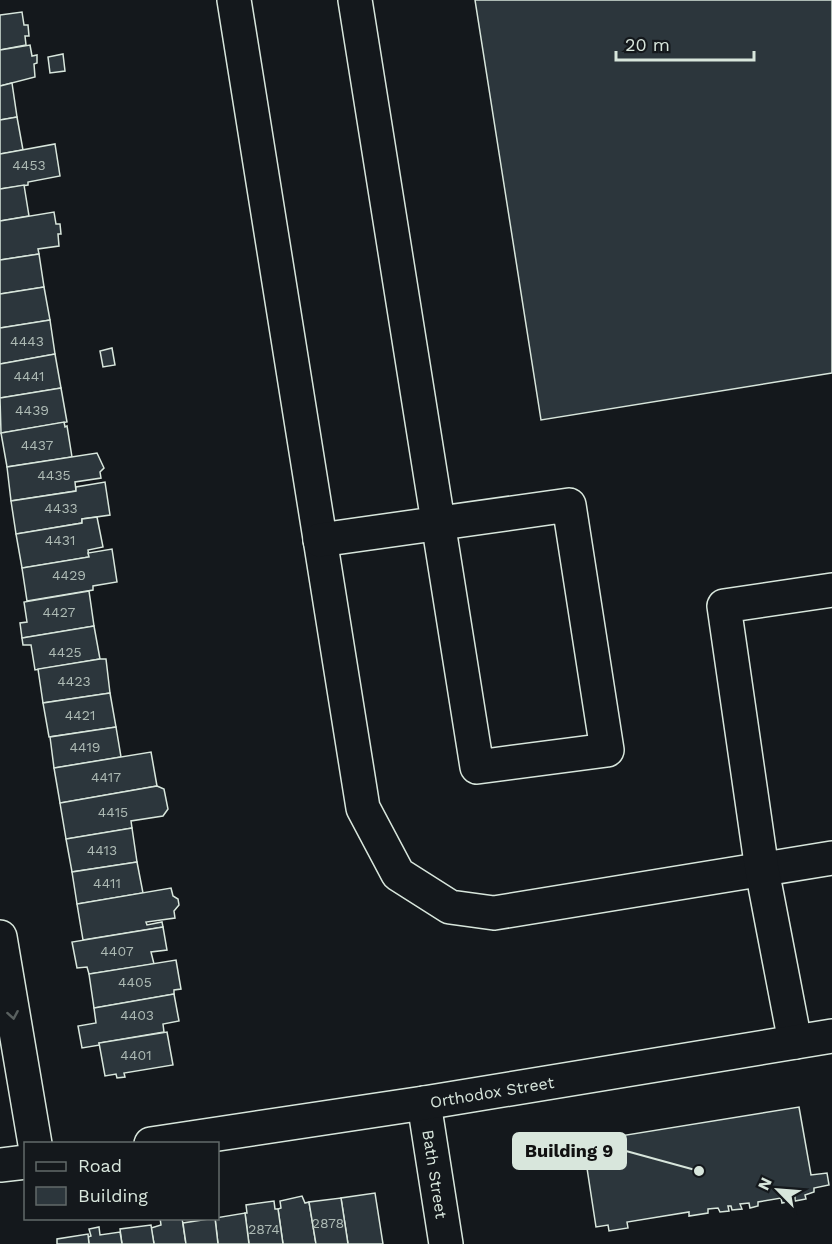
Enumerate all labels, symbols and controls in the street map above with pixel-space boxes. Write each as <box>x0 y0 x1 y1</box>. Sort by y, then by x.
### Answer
scale bar <box>616 24 754 62</box>
text: 20 m <box>625 34 670 55</box>
house number: 4453 <box>12 157 46 173</box>
house number: 4443 <box>10 333 44 349</box>
house number: 4441 <box>14 368 44 384</box>
house number: 4439 <box>15 402 49 418</box>
house number: 4437 <box>21 437 53 453</box>
house number: 4435 <box>37 467 71 483</box>
house number: 4433 <box>44 500 78 516</box>
house number: 4431 <box>45 532 75 548</box>
house number: 4429 <box>52 567 86 583</box>
house number: 4427 <box>43 604 76 620</box>
house number: 4425 <box>48 644 82 660</box>
house number: 4423 <box>57 673 91 689</box>
house number: 4421 <box>65 707 95 723</box>
house number: 4419 <box>70 739 100 755</box>
house number: 4417 <box>91 769 121 785</box>
house number: 4415 <box>98 804 128 820</box>
house number: 4413 <box>87 842 117 858</box>
house number: 4411 <box>93 875 121 891</box>
house number: 4407 <box>100 943 134 959</box>
house number: 4405 <box>118 974 152 990</box>
house number: 4403 <box>120 1007 154 1023</box>
one-way arrow <box>6 1010 19 1020</box>
house number: 4401 <box>120 1047 152 1063</box>
street label: Orthodox Street <box>429 1072 556 1111</box>
street label: Bath Street <box>419 1128 451 1220</box>
callout: Building 9 <box>513 1133 626 1169</box>
text: Building 9 <box>525 1140 613 1161</box>
legend <box>24 1142 219 1220</box>
text: Road <box>78 1155 122 1176</box>
north arrow <box>748 1160 808 1220</box>
text: N <box>754 1174 776 1193</box>
text: Building <box>78 1185 148 1206</box>
house number: 2878 <box>312 1215 344 1231</box>
house number: 2874 <box>248 1221 280 1237</box>

